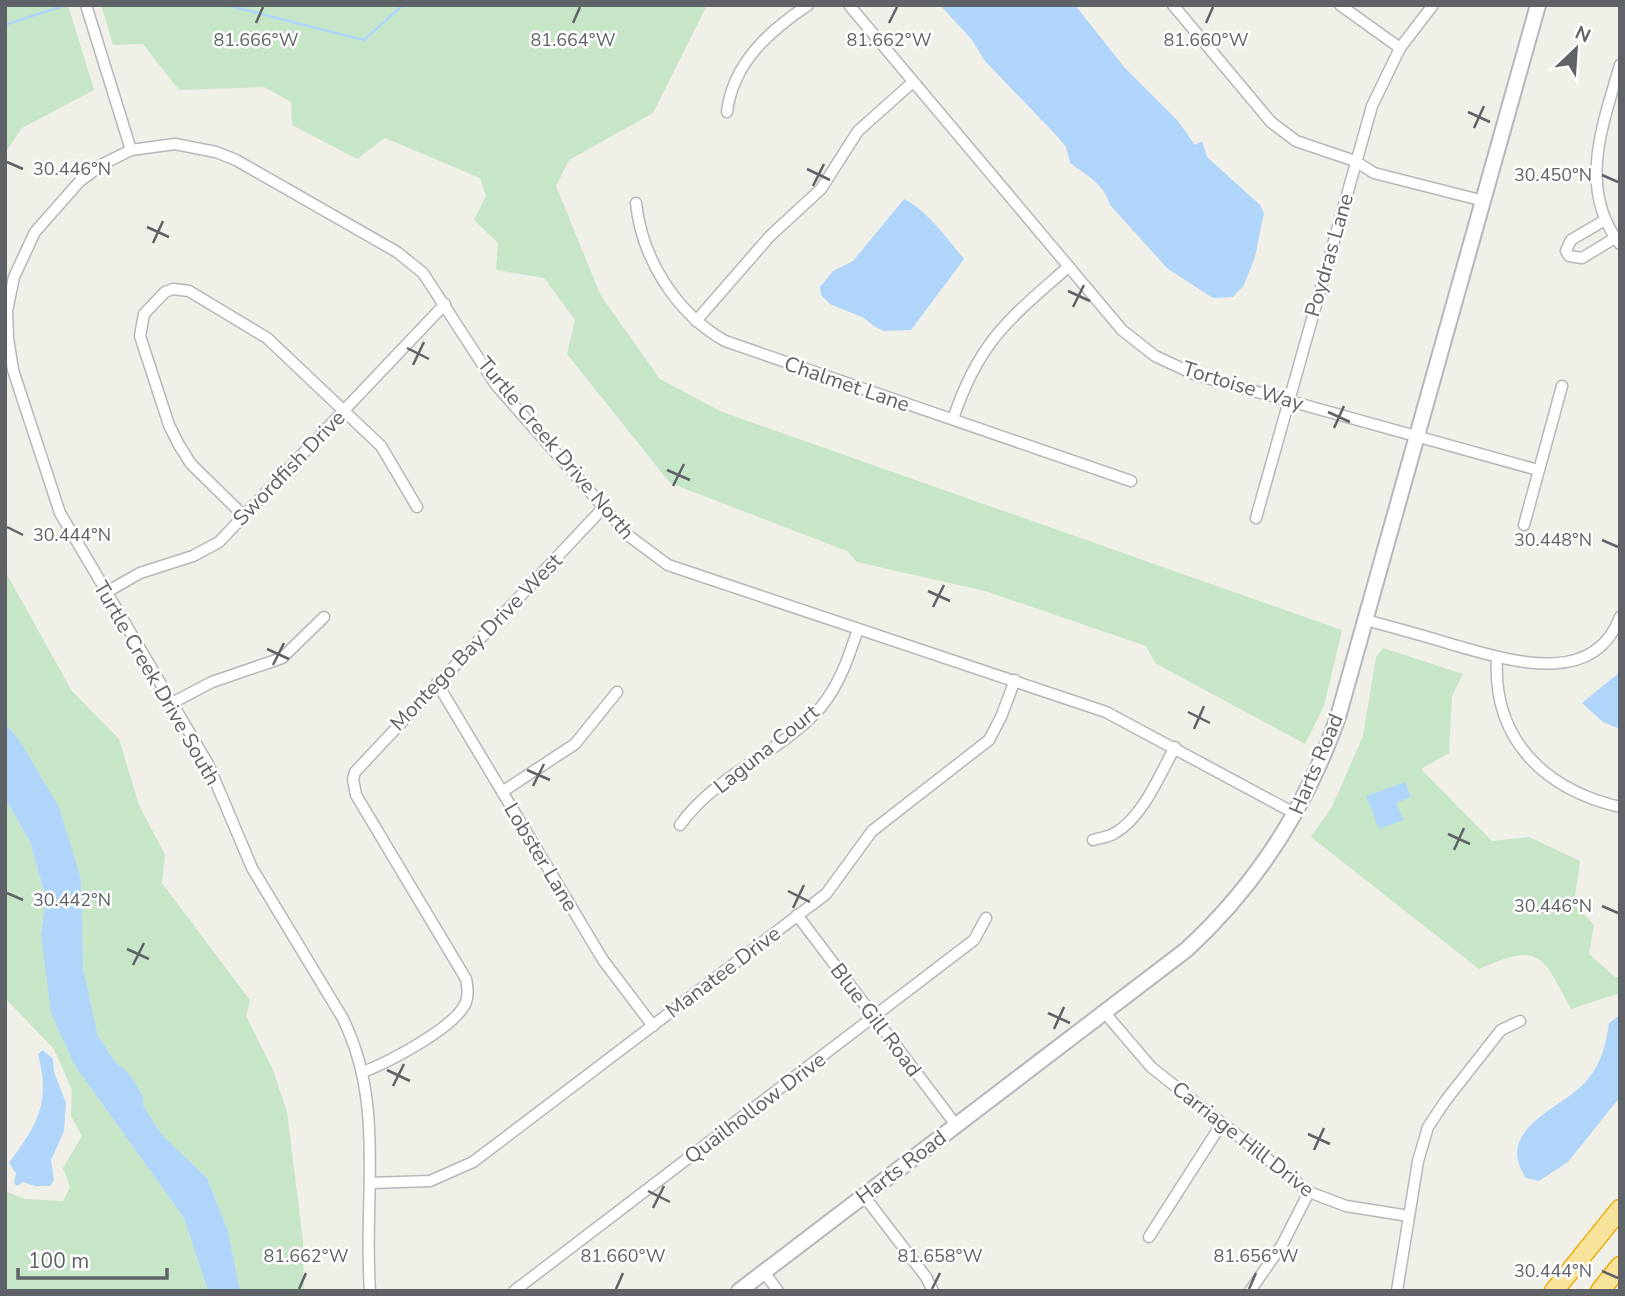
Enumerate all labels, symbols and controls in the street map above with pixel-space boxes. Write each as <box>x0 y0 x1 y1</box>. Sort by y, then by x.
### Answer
north arrow <box>1541 14 1611 84</box>
text: N <box>1571 20 1595 49</box>
text: 81.666°W <box>214 28 299 52</box>
text: 81.664°W <box>531 28 616 52</box>
text: 81.662°W <box>847 28 932 52</box>
text: 81.660°W <box>1164 28 1249 52</box>
text: 30.446°N <box>33 157 111 181</box>
text: 30.450°N <box>1514 163 1592 187</box>
street label: Poydras Lane <box>1298 190 1360 320</box>
street label: Chalmet Lane <box>781 349 913 419</box>
street label: Turtle Creek Drive North <box>471 351 641 545</box>
street label: Tortoise Way <box>1179 354 1307 418</box>
street label: Swordfish Drive <box>227 404 351 532</box>
text: 30.444°N <box>33 523 111 547</box>
text: 30.448°N <box>1514 528 1592 552</box>
street label: Montego Bay Drive West <box>384 547 569 737</box>
street label: Turtle Creek Drive South <box>87 576 227 790</box>
street label: Laguna Court <box>708 698 825 800</box>
street label: Harts Road <box>1282 709 1350 819</box>
street label: Lobster Lane <box>498 797 584 917</box>
text: 30.442°N <box>33 888 111 912</box>
text: 30.446°N <box>1514 894 1592 918</box>
street label: Manatee Drive <box>660 920 786 1024</box>
street label: Blue Gill Road <box>824 957 928 1083</box>
street label: Quailhollow Drive <box>679 1046 831 1170</box>
street label: Carriage Hill Drive <box>1166 1075 1320 1203</box>
street label: Harts Road <box>850 1124 952 1210</box>
scale bar <box>18 1236 166 1280</box>
text: 81.662°W <box>264 1244 349 1268</box>
text: 81.660°W <box>581 1244 666 1268</box>
text: 81.658°W <box>898 1244 983 1268</box>
text: 81.656°W <box>1214 1244 1299 1268</box>
text: 100 m <box>28 1247 89 1275</box>
text: 30.444°N <box>1514 1259 1592 1283</box>

